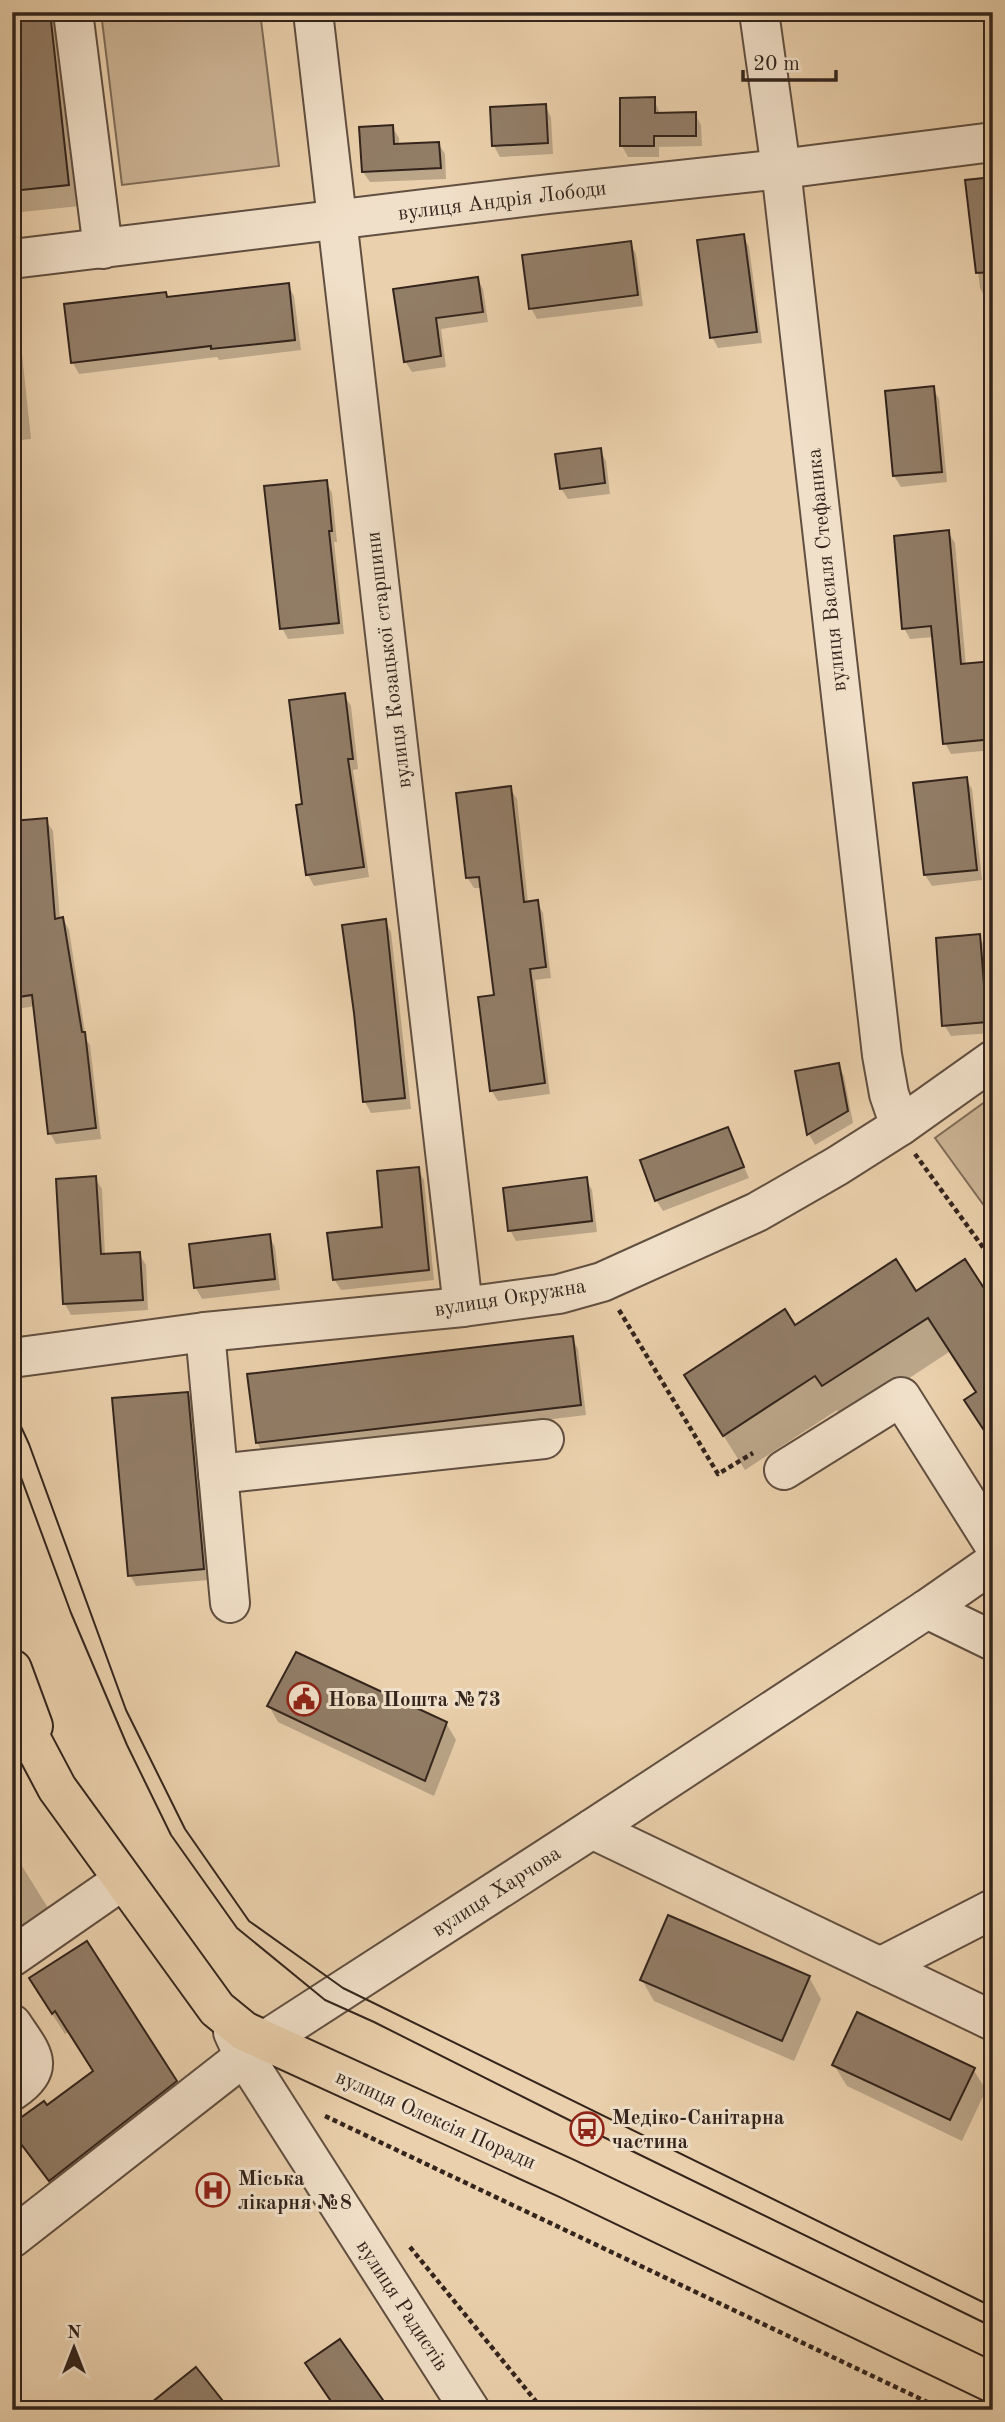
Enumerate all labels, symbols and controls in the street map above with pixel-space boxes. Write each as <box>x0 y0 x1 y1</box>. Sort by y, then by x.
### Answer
scale bar <box>743 38 835 82</box>
text: 20 m <box>753 54 800 75</box>
street label: вулиця Андрія Лободи <box>397 178 608 225</box>
street label: вулиця Василя Стефаника <box>804 447 851 693</box>
street label: вулиця Козацької старшини <box>363 530 416 790</box>
street label: вулиця Окружна <box>433 1276 588 1321</box>
public building icon: Нова Пошта №73 <box>285 1680 323 1718</box>
place label: Нова Пошта №73 <box>328 1690 501 1711</box>
street label: вулиця Харчова <box>429 1843 565 1942</box>
street label: вулиця Олексія Поради <box>332 2067 539 2174</box>
place label: Медіко-Санітарна частина <box>612 2108 785 2153</box>
bus stop icon: Медіко-Санітарна частина <box>568 2110 606 2148</box>
place label: Міська лікарня №8 <box>238 2169 352 2214</box>
hospital icon: Міська лікарня №8 <box>194 2171 232 2209</box>
street label: вулиця Радистів <box>352 2237 452 2375</box>
north arrow <box>38 2314 108 2384</box>
text: N <box>67 2324 82 2343</box>

